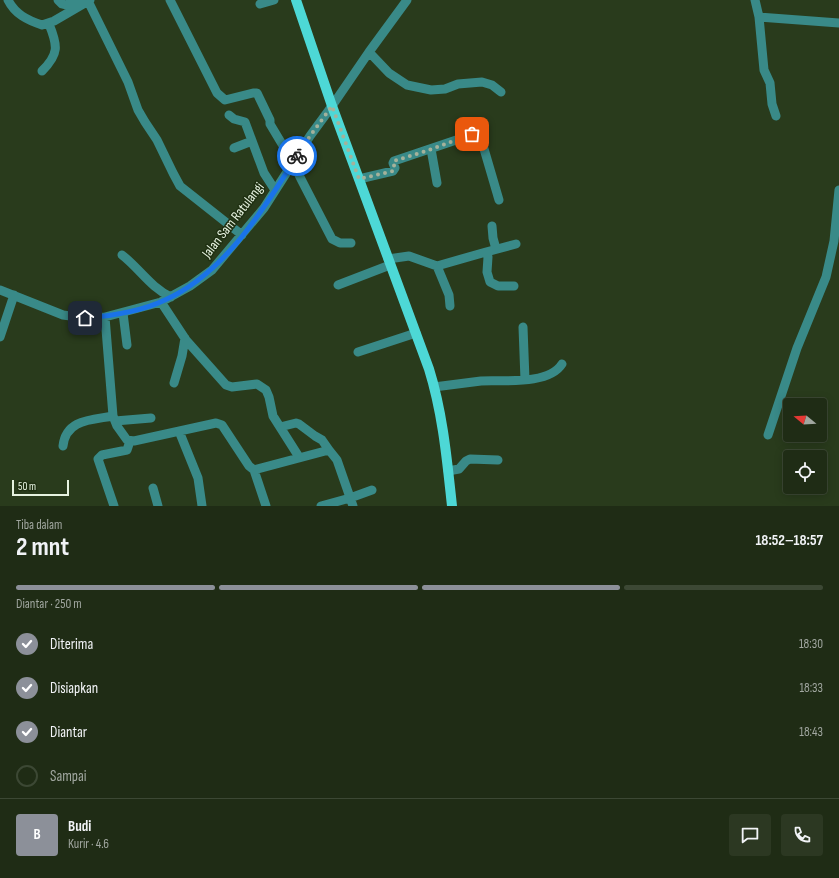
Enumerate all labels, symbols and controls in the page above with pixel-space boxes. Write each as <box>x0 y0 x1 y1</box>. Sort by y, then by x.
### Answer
pin <box>455 117 489 151</box>
icon: bag <box>461 123 483 145</box>
courier <box>277 136 317 176</box>
icon: bike <box>286 145 308 167</box>
street label: Jalan Sam Ratulangi <box>198 179 268 262</box>
pin <box>68 301 102 335</box>
icon: home <box>74 307 96 329</box>
north arrow <box>783 398 827 442</box>
map controls <box>783 398 827 494</box>
button: locate <box>783 450 827 494</box>
scale bar <box>12 478 69 497</box>
text: 50 m <box>18 480 36 493</box>
text: Tiba dalam <box>16 517 62 533</box>
text: 18:52–18:57 <box>755 531 823 550</box>
text: 2 mnt <box>16 532 69 563</box>
text: Diantar · 250 m <box>16 596 82 612</box>
icon: check <box>16 633 38 655</box>
text: Diterima <box>50 635 93 654</box>
text: 18:30 <box>799 636 823 652</box>
icon: check <box>16 677 38 699</box>
text: Disiapkan <box>50 679 98 698</box>
text: 18:33 <box>799 680 823 696</box>
icon: check <box>16 721 38 743</box>
text: Diantar <box>50 723 87 742</box>
text: 18:43 <box>799 724 823 740</box>
text: Sampai <box>50 767 87 786</box>
button: chat <box>729 814 771 856</box>
button: phone <box>781 814 823 856</box>
text: Budi <box>68 817 91 836</box>
text: B <box>33 825 41 844</box>
text: Kurir · 4.6 <box>68 836 109 852</box>

